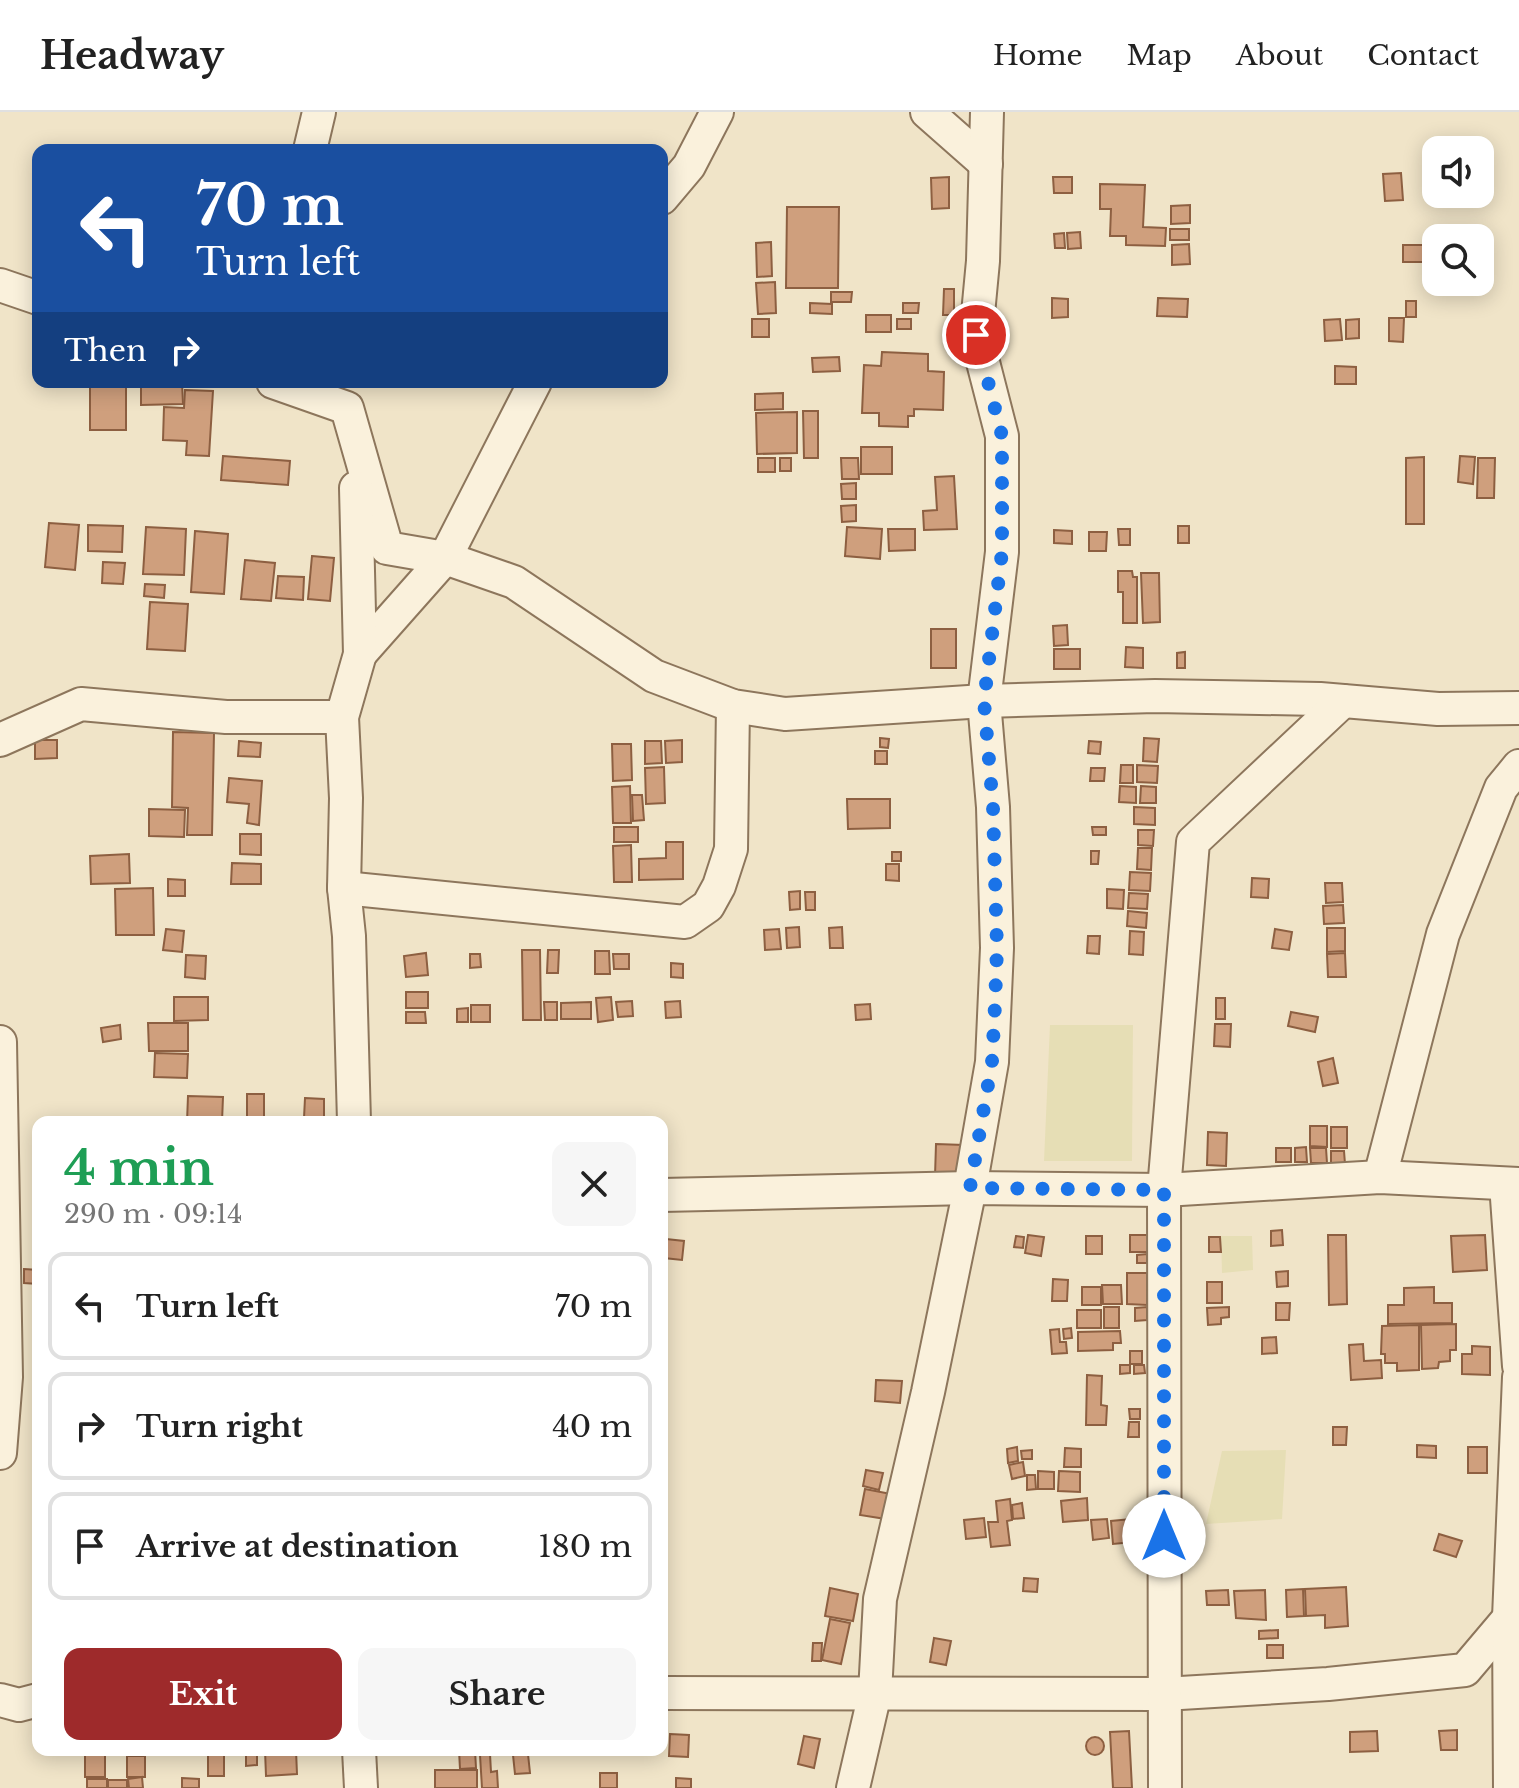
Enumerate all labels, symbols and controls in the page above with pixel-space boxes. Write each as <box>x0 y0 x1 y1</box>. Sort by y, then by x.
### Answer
text: Headway <box>40 32 224 79</box>
text: Home <box>993 38 1083 73</box>
text: Map <box>1127 38 1192 73</box>
text: About <box>1236 38 1323 73</box>
text: Contact <box>1367 38 1479 73</box>
map controls <box>1422 136 1494 296</box>
button: sound <box>1422 136 1494 208</box>
text: 70 m <box>196 171 344 240</box>
icon: left <box>64 176 168 280</box>
button: search <box>1422 224 1494 296</box>
text: Turn left <box>196 240 360 285</box>
pin <box>942 301 1010 369</box>
icon: arrive <box>954 313 998 357</box>
icon: right <box>163 328 207 372</box>
text: Then <box>64 332 147 369</box>
text: 4 min <box>64 1138 214 1198</box>
button: close <box>552 1142 636 1226</box>
text: 290 m · 09:14 <box>64 1198 243 1230</box>
icon: left <box>68 1284 112 1328</box>
text: Turn left <box>136 1288 279 1325</box>
text: 70 m <box>555 1288 632 1325</box>
icon: right <box>68 1404 112 1448</box>
text: Turn right <box>136 1408 303 1445</box>
text: 40 m <box>552 1408 632 1445</box>
position arrow <box>1122 1494 1206 1578</box>
icon: arrive <box>68 1524 112 1568</box>
text: Arrive at destination <box>136 1528 459 1565</box>
text: 180 m <box>538 1528 632 1565</box>
button: Exit <box>64 1648 342 1740</box>
button: Share <box>358 1648 636 1740</box>

